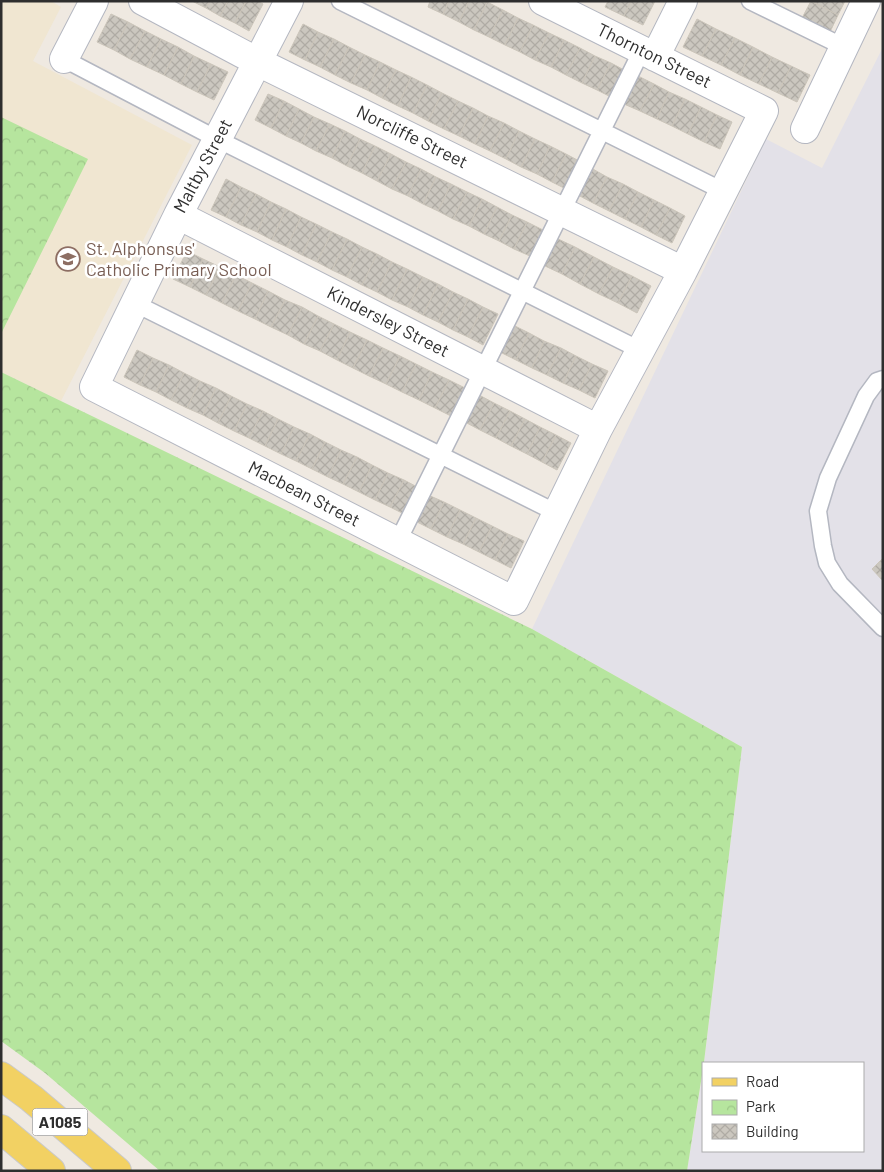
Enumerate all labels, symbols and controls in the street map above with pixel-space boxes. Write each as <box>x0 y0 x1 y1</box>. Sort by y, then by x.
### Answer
street label: Thornton Street <box>594 18 715 92</box>
street label: Norcliffe Street <box>353 100 472 172</box>
street label: Maltby Street <box>168 115 236 216</box>
place label: St. Alphonsus' Catholic Primary School <box>86 237 272 280</box>
school or university icon: St. Alphonsus' Catholic Primary School <box>55 246 81 272</box>
street label: Kindersley Street <box>324 281 453 361</box>
street label: Macbean Street <box>245 456 364 531</box>
legend <box>702 1062 864 1152</box>
text: Road <box>746 1072 779 1090</box>
text: Park <box>746 1097 776 1115</box>
road number: A1085 <box>32 1108 88 1136</box>
text: Building <box>746 1122 799 1140</box>

